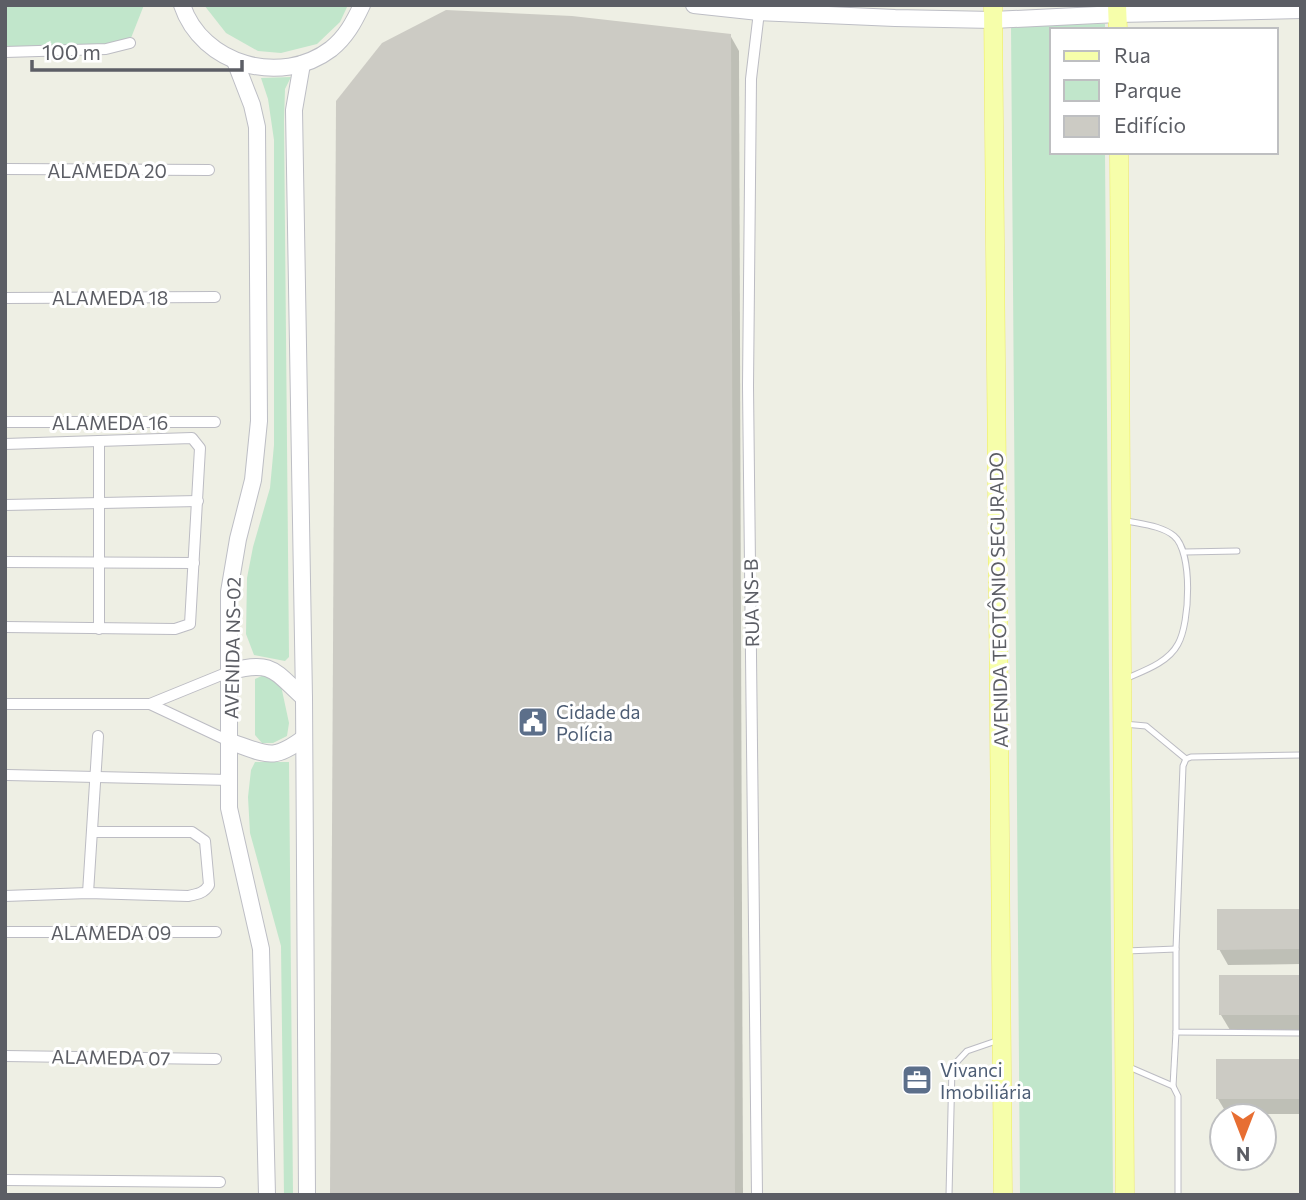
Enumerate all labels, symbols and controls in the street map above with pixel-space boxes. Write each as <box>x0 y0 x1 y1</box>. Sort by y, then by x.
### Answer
scale bar <box>32 28 242 72</box>
legend <box>1050 28 1278 154</box>
text: 100 m <box>42 39 101 64</box>
text: Rua <box>1114 42 1151 67</box>
text: Parque <box>1114 77 1181 102</box>
text: Edifício <box>1114 112 1186 137</box>
street label: ALAMEDA 20 <box>47 159 167 182</box>
street label: ALAMEDA 18 <box>52 286 168 309</box>
street label: ALAMEDA 16 <box>52 411 168 434</box>
street label: AVENIDA TEOTÔNIO SEGURADO <box>983 452 1012 748</box>
street label: RUA NS-B <box>739 559 763 647</box>
street label: AVENIDA NS-02 <box>219 577 245 719</box>
place label: Cidade da Polícia <box>556 700 640 745</box>
public building icon: Cidade da Polícia <box>516 705 550 739</box>
street label: ALAMEDA 09 <box>51 921 171 944</box>
street label: ALAMEDA 07 <box>51 1044 171 1070</box>
place label: Vivanci Imobiliária <box>940 1058 1031 1103</box>
office icon: Vivanci Imobiliária <box>900 1063 934 1097</box>
north arrow <box>1208 1102 1278 1172</box>
text: N <box>1236 1143 1250 1166</box>

